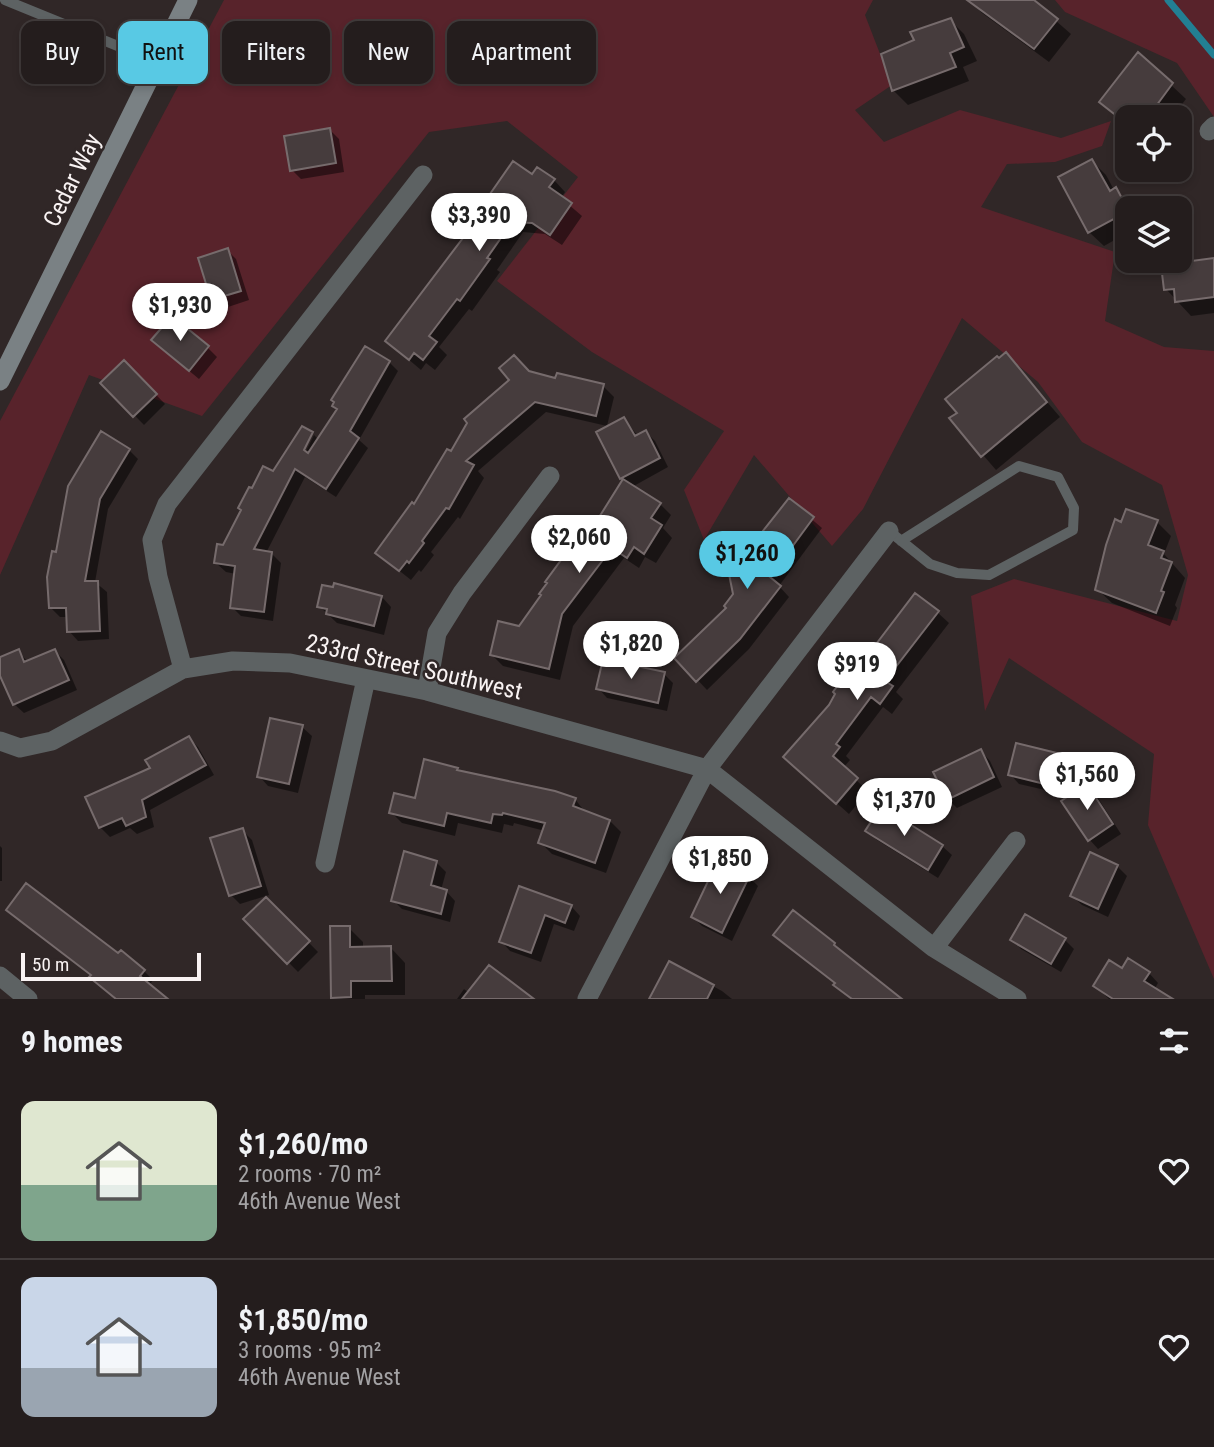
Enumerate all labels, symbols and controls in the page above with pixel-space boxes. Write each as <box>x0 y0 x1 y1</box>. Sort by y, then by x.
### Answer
chip: Buy <box>21 21 104 84</box>
chip: Rent <box>118 21 208 84</box>
chip: Filters <box>222 21 330 84</box>
chip: New <box>344 21 433 84</box>
chip: Apartment <box>447 21 596 84</box>
map controls <box>1115 105 1192 273</box>
button: locate <box>1115 105 1192 182</box>
street label: Cedar Way <box>37 129 107 231</box>
pin: $3,390 <box>422 194 536 253</box>
button: layers <box>1115 196 1192 273</box>
text: $3,390 <box>447 202 511 229</box>
pin: $1,930 <box>123 284 237 343</box>
text: $1,930 <box>148 292 212 319</box>
pin: $2,060 <box>522 516 636 575</box>
text: $2,060 <box>547 524 611 551</box>
pin: $1,260 <box>690 532 804 591</box>
text: $1,260 <box>715 540 779 567</box>
pin: $1,820 <box>574 622 688 681</box>
street label: 233rd Street Southwest <box>303 628 525 706</box>
text: $1,820 <box>599 630 663 657</box>
pin: $919 <box>816 642 898 702</box>
text: $919 <box>834 651 880 678</box>
pin: $1,560 <box>1030 752 1144 812</box>
text: $1,560 <box>1055 761 1119 788</box>
pin: $1,370 <box>847 778 961 838</box>
text: $1,370 <box>872 787 936 814</box>
pin: $1,850 <box>663 836 777 896</box>
text: $1,850 <box>688 845 752 872</box>
scale bar <box>21 950 201 982</box>
text: 50 m <box>32 953 69 976</box>
icon: filters <box>1155 1022 1193 1060</box>
text: 9 homes <box>21 1024 123 1059</box>
text: $1,260/mo <box>238 1126 368 1161</box>
icon: home <box>77 1129 161 1213</box>
icon: heart <box>1155 1152 1193 1190</box>
text: 2 rooms · 70 m² <box>238 1161 381 1188</box>
text: 46th Avenue West <box>238 1188 401 1215</box>
text: $1,850/mo <box>238 1302 368 1337</box>
icon: home <box>77 1305 161 1389</box>
icon: heart <box>1155 1328 1193 1366</box>
text: 3 rooms · 95 m² <box>238 1337 381 1364</box>
text: 46th Avenue West <box>238 1364 401 1391</box>

